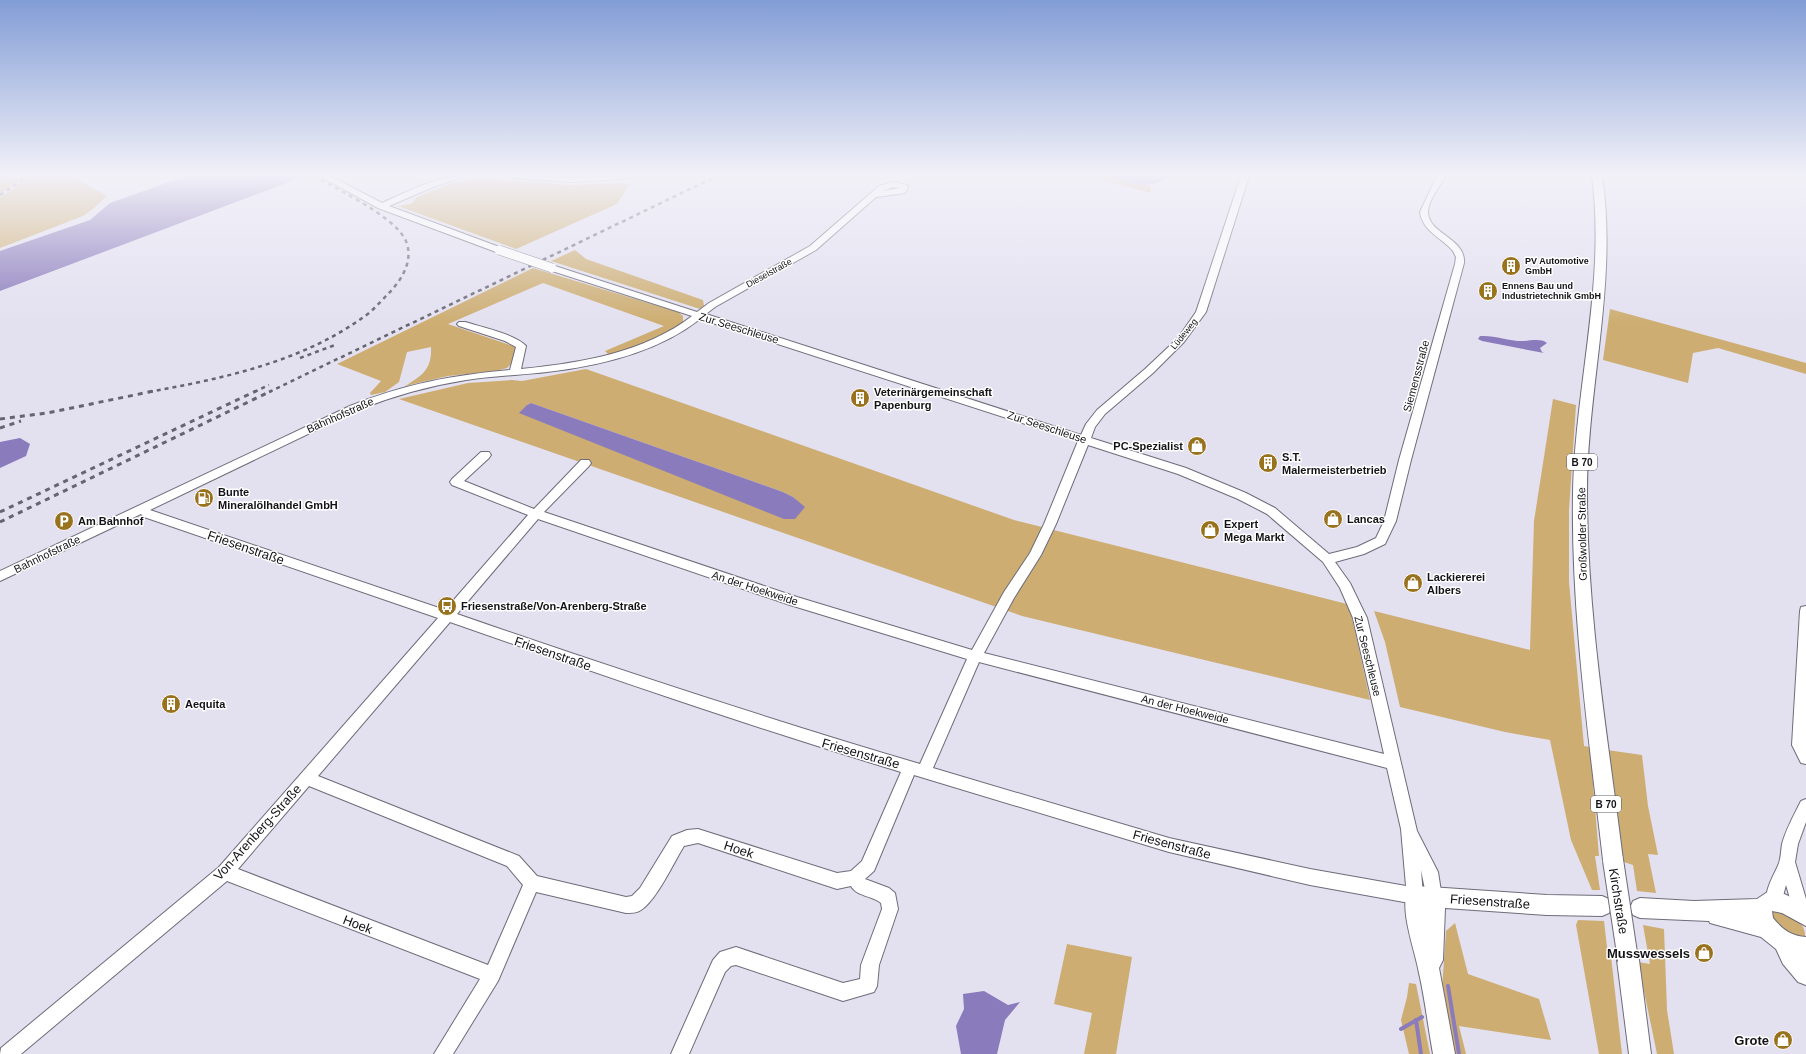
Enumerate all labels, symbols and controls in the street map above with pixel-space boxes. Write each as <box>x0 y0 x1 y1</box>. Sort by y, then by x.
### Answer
building icon: PV Automotive GmbH <box>1500 255 1522 277</box>
street label: Dieselstraße <box>744 256 794 290</box>
place label: PV Automotive GmbH <box>1525 256 1589 276</box>
building icon: Ennens Bau und Industrietechnik GmbH <box>1477 280 1499 302</box>
place label: Ennens Bau und Industrietechnik GmbH <box>1502 281 1601 301</box>
street label: Zur Seeschleuse <box>698 310 780 346</box>
street label: Lüdeweg <box>1169 317 1199 351</box>
street label: Siemensstraße <box>1401 339 1431 413</box>
place label: Veterinärgemeinschaft Papenburg <box>874 386 992 411</box>
building icon: Veterinärgemeinschaft Papenburg <box>849 387 871 409</box>
street label: Bahnhofstraße <box>305 395 375 435</box>
street label: Zur Seeschleuse <box>1006 409 1088 445</box>
shop icon: PC-Spezialist <box>1186 435 1208 457</box>
place label: PC-Spezialist <box>1113 440 1183 452</box>
place label: S.T. Malermeisterbetrieb <box>1282 451 1387 476</box>
building icon: S.T. Malermeisterbetrieb <box>1257 452 1279 474</box>
road number: B 70 <box>1567 454 1597 470</box>
place label: Bunte Mineralölhandel GmbH <box>218 486 338 511</box>
fuel station icon: Bunte Mineralölhandel GmbH <box>193 487 215 509</box>
street label: Großwolder Straße <box>1575 487 1589 581</box>
shop icon: Lancas <box>1322 508 1344 530</box>
parking icon: Am Bahnhof <box>53 510 75 532</box>
place label: Lancas <box>1347 513 1385 525</box>
place label: Am Bahnhof <box>78 515 144 527</box>
place label: Expert Mega Markt <box>1224 518 1285 543</box>
shop icon: Expert Mega Markt <box>1199 519 1221 541</box>
street label: Friesenstraße <box>205 527 286 568</box>
street label: Bahnhofstraße <box>12 533 82 575</box>
street label: An der Hoekweide <box>710 568 800 608</box>
place label: Lackiererei Albers <box>1427 571 1485 596</box>
shop icon: Lackiererei Albers <box>1402 572 1424 594</box>
bus stop icon: Friesenstraße/Von-Arenberg-Straße <box>436 595 458 617</box>
place label: Friesenstraße/Von-Arenberg-Straße <box>461 600 647 612</box>
street label: Zur Seeschleuse <box>1352 615 1384 697</box>
street label: Friesenstraße <box>512 633 593 674</box>
street label: An der Hoekweide <box>1140 692 1230 726</box>
building icon: Aequita <box>160 693 182 715</box>
place label: Aequita <box>185 698 226 710</box>
street label: Friesenstraße <box>820 735 901 772</box>
street label: Von-Arenberg-Straße <box>210 781 304 883</box>
road number: B 70 <box>1591 796 1621 812</box>
street label: Friesenstraße <box>1131 827 1213 862</box>
street label: Hoek <box>722 838 756 861</box>
street label: Kirchstraße <box>1606 867 1631 935</box>
street label: Friesenstraße <box>1449 891 1530 912</box>
street label: Hoek <box>341 912 375 937</box>
shop icon: Musswessels <box>1693 942 1715 964</box>
place label: Musswessels <box>1607 946 1690 961</box>
shop icon: Grote <box>1772 1029 1794 1051</box>
place label: Grote <box>1734 1033 1769 1048</box>

